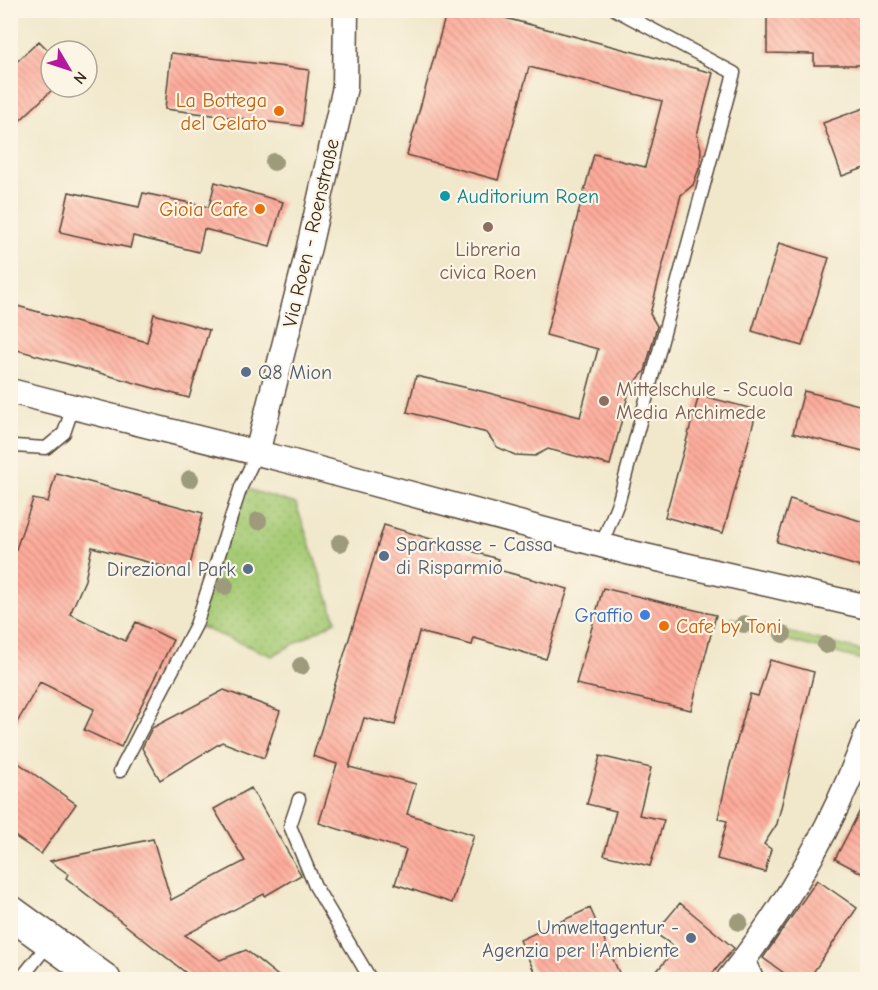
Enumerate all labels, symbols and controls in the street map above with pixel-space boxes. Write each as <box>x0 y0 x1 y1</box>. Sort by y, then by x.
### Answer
north arrow <box>39 39 99 99</box>
text: N <box>70 68 90 88</box>
place label: La Bottega del Gelato <box>176 89 267 135</box>
marker: La Bottega del Gelato <box>272 104 286 118</box>
street label: Via Roen - Roenstraße <box>278 136 344 330</box>
place label: Auditorium Roen <box>457 185 599 208</box>
marker: Auditorium Roen <box>438 189 452 203</box>
place label: Gioia Cafe <box>159 198 248 221</box>
marker: Gioia Cafe <box>253 202 267 216</box>
marker: Libreria civica Roen <box>481 220 495 234</box>
place label: Libreria civica Roen <box>439 238 537 284</box>
place label: Q8 Mion <box>258 361 332 384</box>
marker: Q8 Mion <box>239 365 253 379</box>
place label: Mittelschule - Scuola Media Archimede <box>616 378 793 424</box>
marker: Mittelschule - Scuola Media Archimede <box>597 394 611 408</box>
place label: Sparkasse - Cassa di Risparmio <box>396 533 553 579</box>
marker: Sparkasse - Cassa di Risparmio <box>377 549 391 563</box>
place label: Direzional Park <box>107 558 236 581</box>
marker: Direzional Park <box>241 562 255 576</box>
place label: Graffio <box>575 604 633 627</box>
marker: Graffio <box>638 608 652 622</box>
place label: Cafe by Toni <box>676 615 782 638</box>
marker: Cafe by Toni <box>657 619 671 633</box>
place label: Umweltagentur - Agenzia per l'Ambiente <box>482 916 679 962</box>
marker: Umweltagentur - Agenzia per l'Ambiente <box>684 931 698 945</box>

